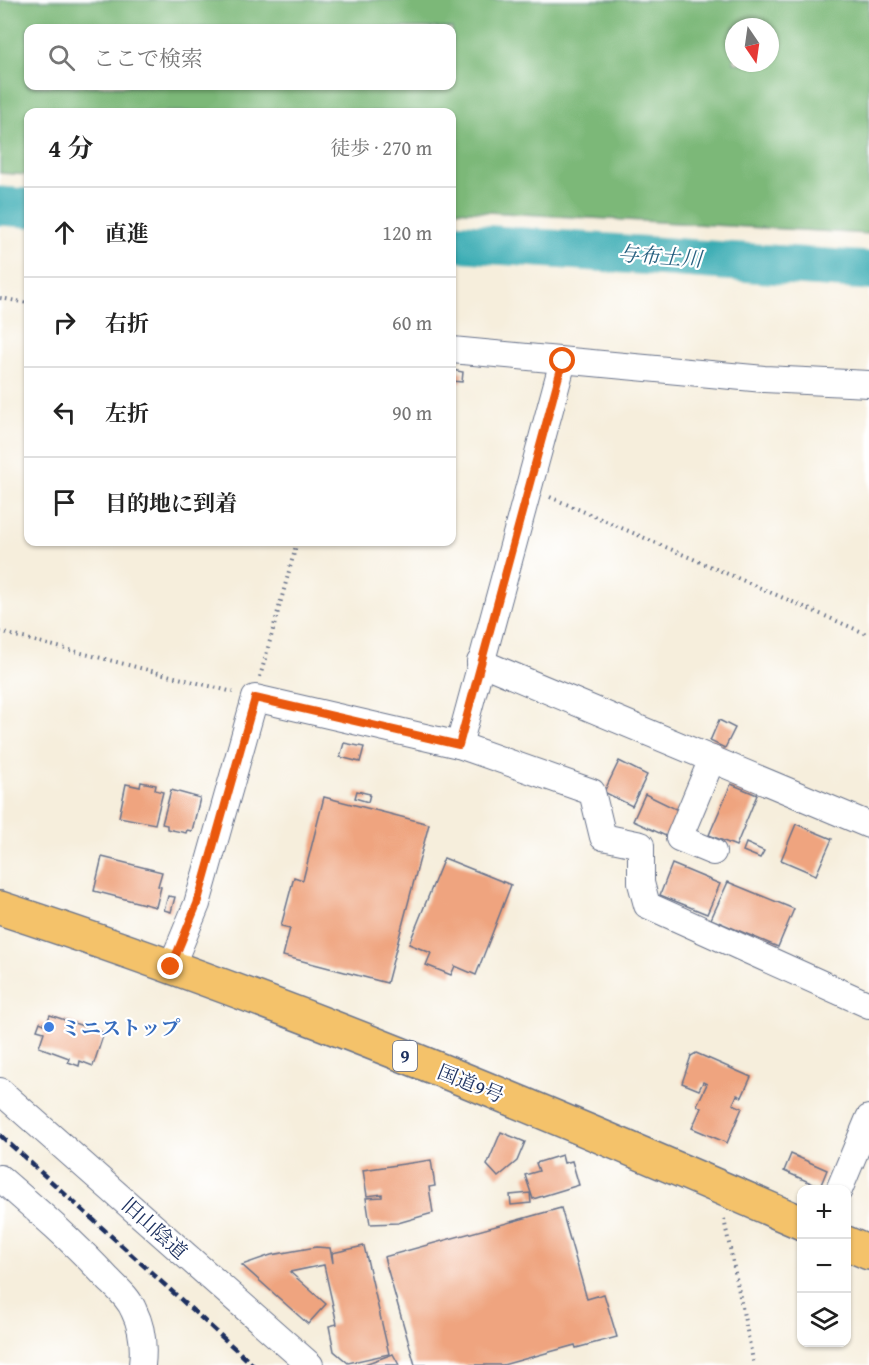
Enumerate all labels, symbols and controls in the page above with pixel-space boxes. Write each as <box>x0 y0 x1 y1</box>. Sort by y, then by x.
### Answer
north arrow <box>725 18 779 72</box>
search box <box>24 24 456 90</box>
icon: search <box>45 41 78 74</box>
text: ここで検索 <box>93 42 203 74</box>
text: 4 分 <box>48 128 93 167</box>
text: 徒歩 · 270 m <box>330 133 432 162</box>
icon: ahead <box>48 216 81 249</box>
text: 直進 <box>105 217 149 249</box>
text: 120 m <box>382 218 432 247</box>
water label: 与布土川 <box>617 238 705 275</box>
icon: right <box>48 306 81 339</box>
text: 右折 <box>105 307 149 339</box>
text: 60 m <box>392 308 432 337</box>
route start <box>549 347 575 373</box>
icon: left <box>48 396 81 429</box>
text: 左折 <box>105 397 149 429</box>
text: 90 m <box>392 398 432 427</box>
icon: arrive <box>48 486 81 519</box>
text: 目的地に到着 <box>105 487 237 519</box>
route end <box>157 953 183 979</box>
place label: ミニストップ <box>61 1013 180 1042</box>
marker: ミニストップ <box>42 1020 56 1034</box>
road number: 9 <box>393 1041 417 1071</box>
street label: 国道9号 <box>433 1057 509 1109</box>
map controls <box>797 1185 851 1347</box>
button: + <box>797 1185 851 1239</box>
street label: 旧山陰道 <box>116 1190 194 1266</box>
button: − <box>797 1239 851 1293</box>
button: layers <box>797 1293 851 1347</box>

